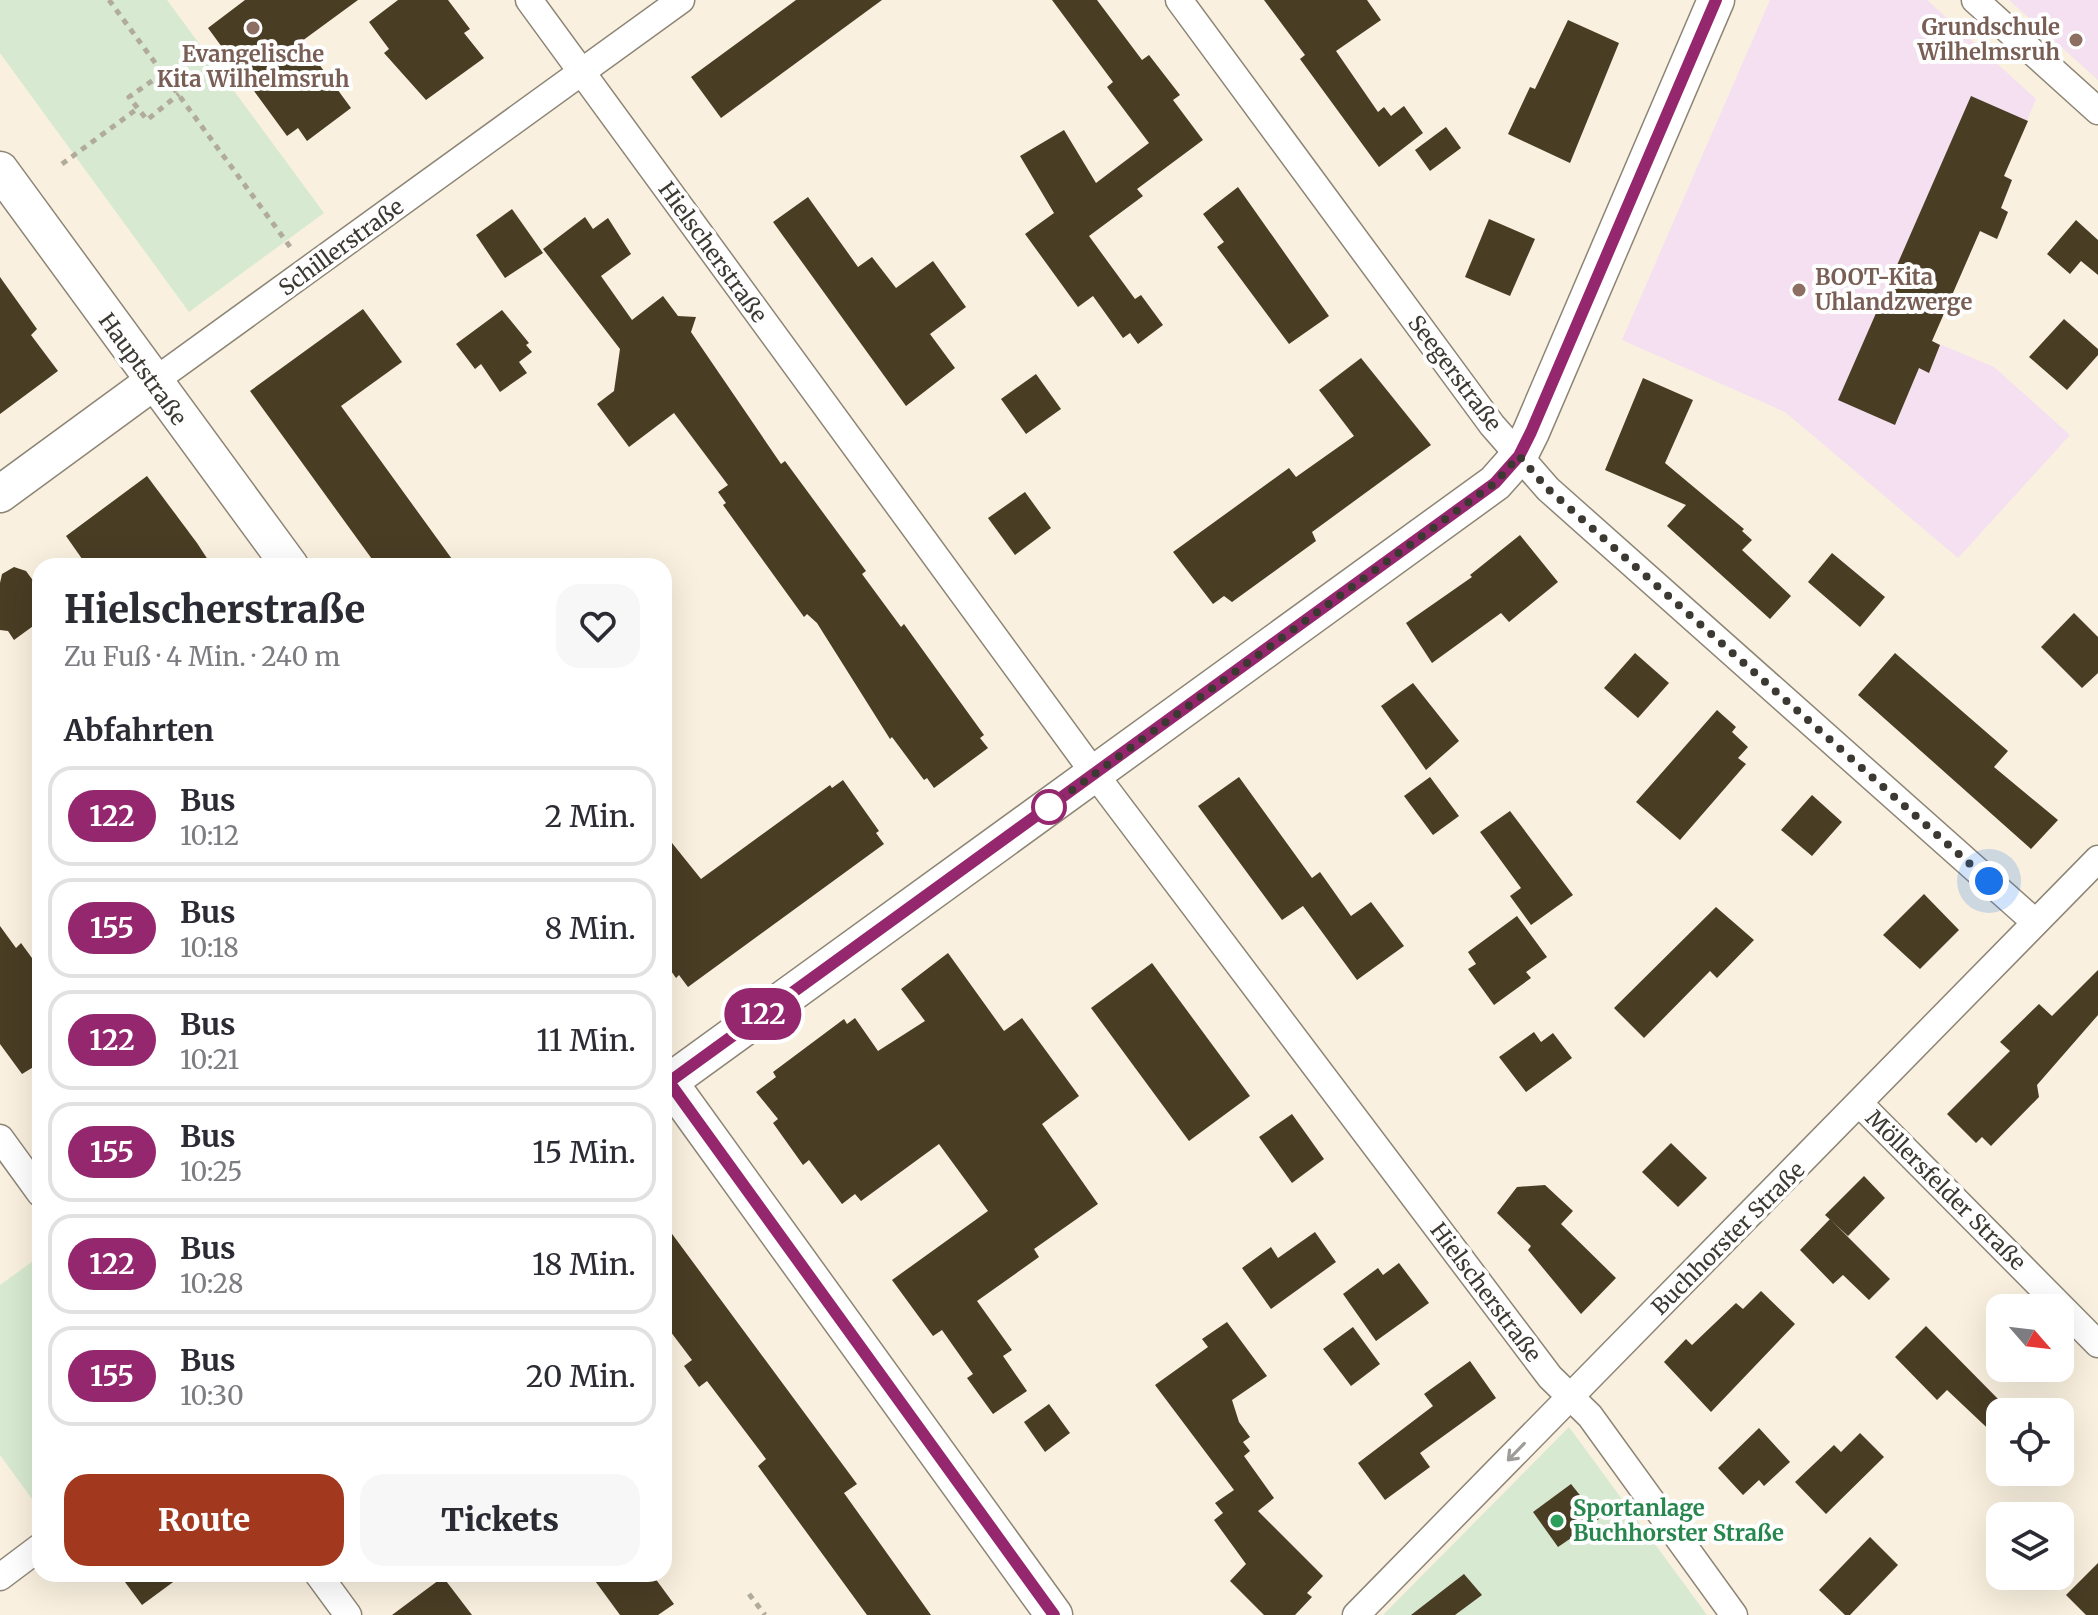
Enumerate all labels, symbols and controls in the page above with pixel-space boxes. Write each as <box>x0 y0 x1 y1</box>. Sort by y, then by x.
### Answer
place label: Grundschule Wilhelmsruh <box>1916 13 2060 66</box>
marker: Evangelische Kita Wilhelmsruh <box>244 19 262 37</box>
marker: Grundschule Wilhelmsruh <box>2067 31 2085 49</box>
place label: Evangelische Kita Wilhelmsruh <box>157 40 350 93</box>
street label: Hielscherstraße <box>653 176 773 328</box>
street label: Schillerstraße <box>273 192 409 302</box>
place label: BOOT-Kita Uhlandzwerge <box>1815 263 1972 316</box>
marker: BOOT-Kita Uhlandzwerge <box>1790 281 1808 299</box>
street label: Hauptstraße <box>93 307 193 431</box>
street label: Seegerstraße <box>1402 309 1508 437</box>
button: heart <box>556 584 640 668</box>
text: Hielscherstraße <box>64 586 365 633</box>
text: Zu Fuß · 4 Min. · 240 m <box>64 640 340 673</box>
text: Abfahrten <box>64 711 214 749</box>
text: Bus <box>180 781 236 819</box>
unlabelled marker <box>1032 790 1066 824</box>
text: 2 Min. <box>545 797 636 835</box>
text: 122 <box>89 798 135 834</box>
text: 10:12 <box>180 819 239 852</box>
your location <box>1969 861 2009 901</box>
text: Bus <box>180 893 236 931</box>
text: 8 Min. <box>545 909 636 947</box>
text: 155 <box>90 910 134 946</box>
text: 10:18 <box>180 931 239 964</box>
line badge: 122 <box>717 988 809 1040</box>
text: 122 <box>740 996 786 1032</box>
text: Bus <box>180 1005 236 1043</box>
text: 11 Min. <box>536 1021 636 1059</box>
text: 122 <box>89 1022 135 1058</box>
text: 10:21 <box>180 1043 239 1076</box>
street label: Möllersfelder Straße <box>1860 1104 2032 1276</box>
text: Bus <box>180 1117 236 1155</box>
text: 15 Min. <box>532 1133 636 1171</box>
text: 155 <box>90 1134 134 1170</box>
text: 10:25 <box>180 1155 243 1188</box>
street label: Buchhorster Straße <box>1646 1156 1810 1320</box>
street label: Hielscherstraße <box>1425 1217 1547 1367</box>
text: Bus <box>180 1229 236 1267</box>
text: 18 Min. <box>532 1245 636 1283</box>
text: 122 <box>89 1246 135 1282</box>
text: 10:28 <box>180 1267 243 1300</box>
north arrow <box>1986 1294 2074 1382</box>
map controls <box>1986 1294 2074 1590</box>
text: Bus <box>180 1341 236 1379</box>
text: 20 Min. <box>526 1357 636 1395</box>
text: 155 <box>90 1358 134 1394</box>
text: 10:30 <box>180 1379 244 1412</box>
button: locate <box>1986 1398 2074 1486</box>
one-way arrow <box>1506 1442 1525 1462</box>
button: Route <box>64 1474 344 1566</box>
button: Tickets <box>360 1474 640 1566</box>
place label: Sportanlage Buchhorster Straße <box>1573 1494 1784 1547</box>
button: layers <box>1986 1502 2074 1590</box>
marker: Sportanlage Buchhorster Straße <box>1548 1512 1566 1530</box>

